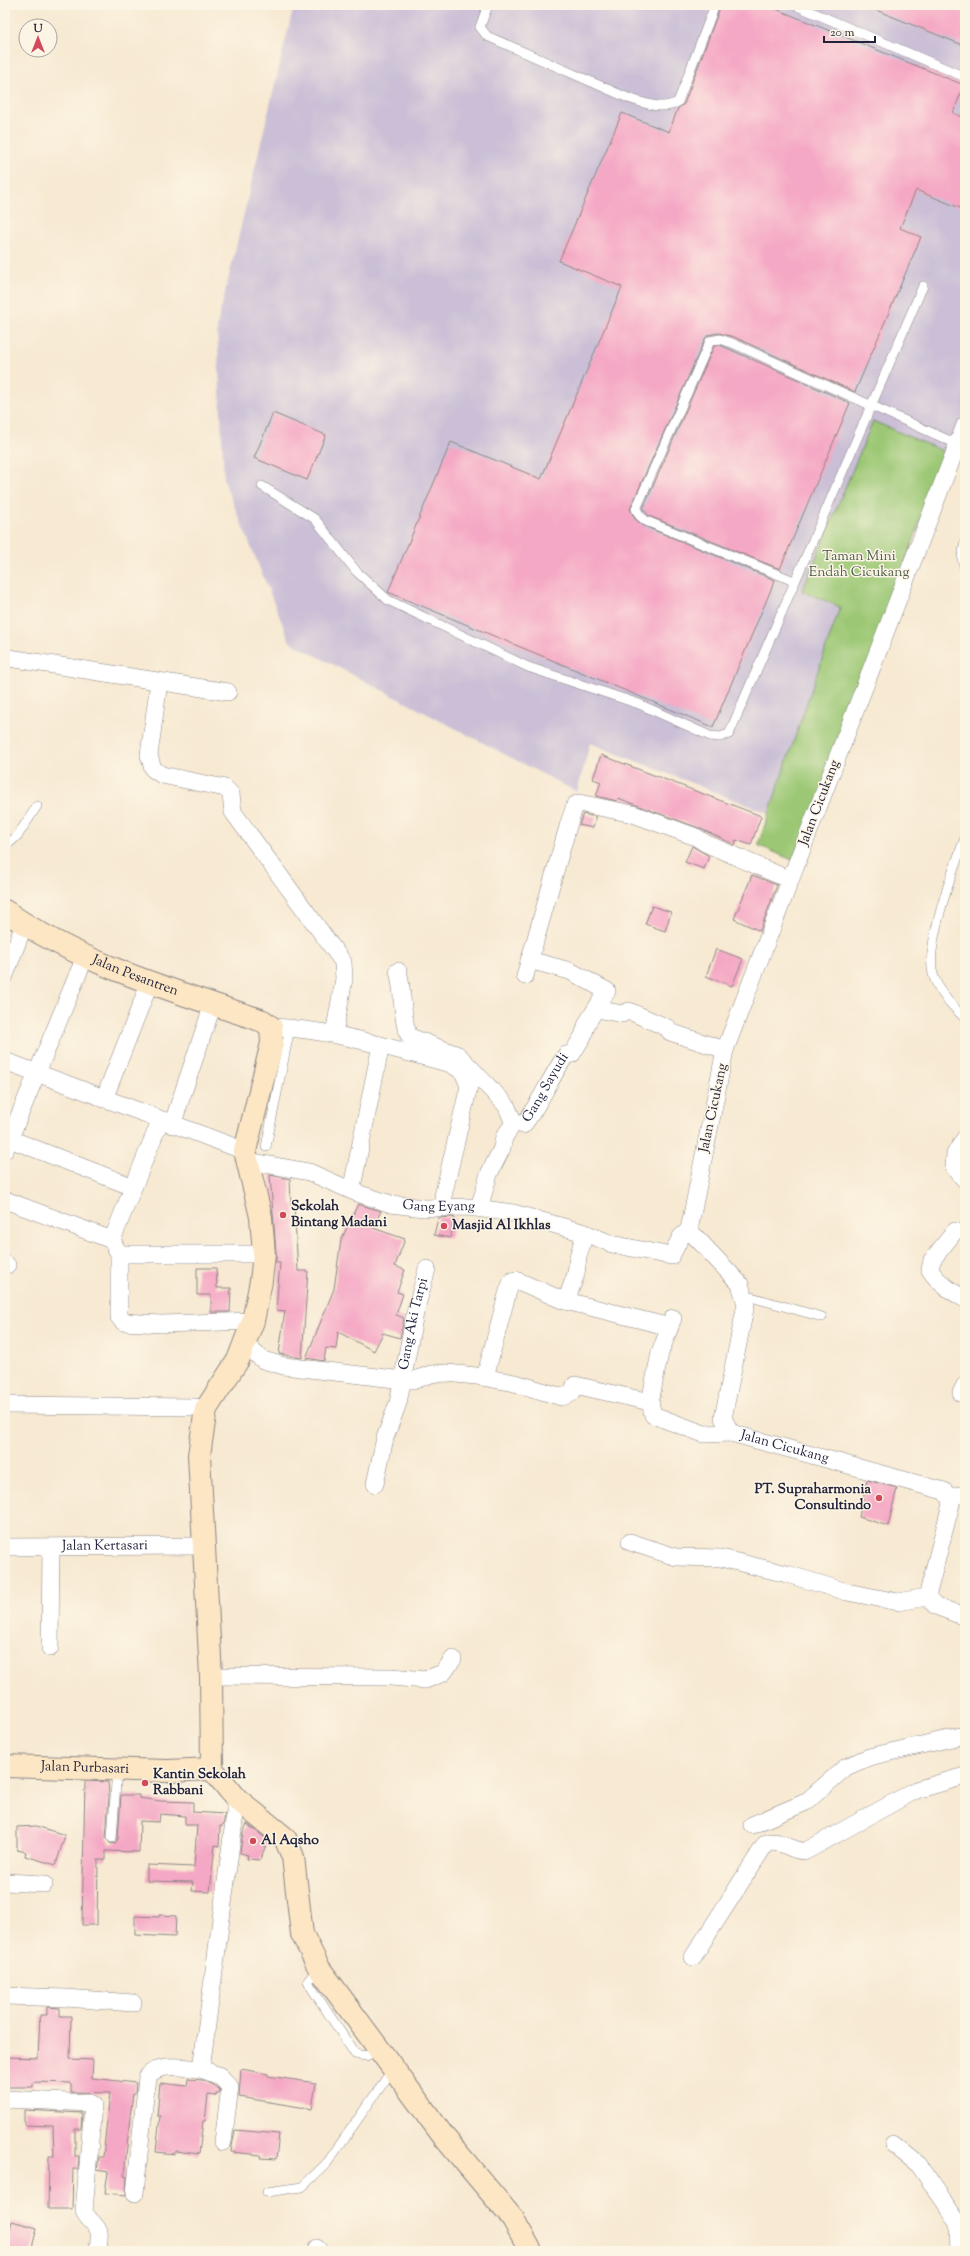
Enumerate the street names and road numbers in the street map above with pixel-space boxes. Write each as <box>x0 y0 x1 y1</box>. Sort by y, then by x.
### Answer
street label: Jalan Cicukang <box>794 757 846 850</box>
street label: Jalan Pesantren <box>88 950 181 1002</box>
street label: Gang Sayudi <box>518 1049 574 1127</box>
street label: Jalan Cicukang <box>695 1061 733 1155</box>
street label: Gang Eyang <box>401 1195 476 1218</box>
street label: Gang Aki Tarpi <box>394 1276 434 1372</box>
street label: Jalan Cicukang <box>737 1426 831 1469</box>
street label: Jalan Kertasari <box>61 1536 148 1557</box>
street label: Jalan Purbasari <box>40 1757 129 1780</box>

